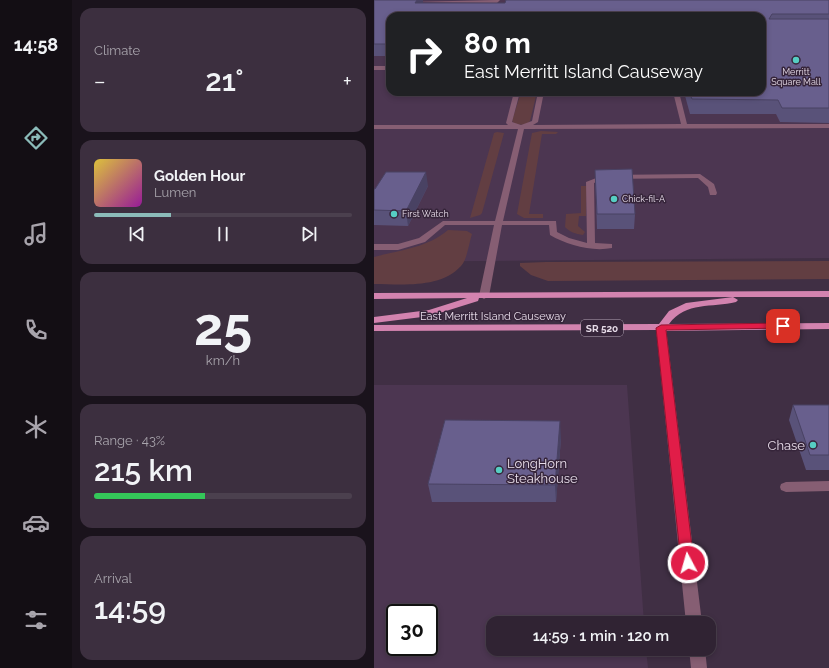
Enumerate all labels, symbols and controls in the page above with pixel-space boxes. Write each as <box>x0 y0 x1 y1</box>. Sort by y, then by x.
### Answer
text: 80 m <box>464 27 531 60</box>
icon: right <box>398 28 450 80</box>
text: 14:58 <box>14 34 58 55</box>
text: Climate <box>94 43 140 58</box>
marker: Merritt Square Mall <box>791 55 801 65</box>
text: East Merritt Island Causeway <box>464 61 703 82</box>
text: 21° <box>205 63 244 98</box>
place label: Merritt Square Mall <box>771 67 821 87</box>
text: − <box>94 68 106 94</box>
text: + <box>343 68 352 94</box>
icon: directions <box>22 124 50 152</box>
text: Golden Hour <box>154 167 245 185</box>
text: Lumen <box>154 185 196 200</box>
marker: Chick-fil-A <box>609 194 619 204</box>
place label: Chick-fil-A <box>622 194 665 204</box>
marker: First Watch <box>389 209 399 219</box>
place label: First Watch <box>402 209 449 219</box>
icon: music <box>22 220 50 248</box>
icon: previous <box>126 223 148 245</box>
icon: pause <box>212 223 234 245</box>
icon: next <box>298 223 320 245</box>
text: 25 <box>194 296 252 357</box>
pin <box>766 309 800 343</box>
street label: East Merritt Island Causeway <box>420 310 566 323</box>
icon: arrive <box>772 315 794 337</box>
icon: phone <box>22 316 50 344</box>
road number: SR 520 <box>581 320 623 336</box>
text: km/h <box>206 353 240 368</box>
icon: climate <box>22 413 50 441</box>
text: Range · 43% <box>94 433 165 448</box>
place label: Chase <box>768 438 805 453</box>
marker: Chase <box>808 440 818 450</box>
text: 215 km <box>94 453 193 488</box>
place label: LongHorn Steakhouse <box>507 456 578 486</box>
marker: LongHorn Steakhouse <box>494 465 504 475</box>
icon: car <box>22 509 50 537</box>
position arrow <box>667 542 709 584</box>
text: Arrival <box>94 571 132 586</box>
text: 14:59 <box>94 591 166 626</box>
speed limit sign: 30 <box>386 604 438 656</box>
icon: filters <box>22 606 50 634</box>
text: 14:59 · 1 min · 120 m <box>533 627 669 645</box>

